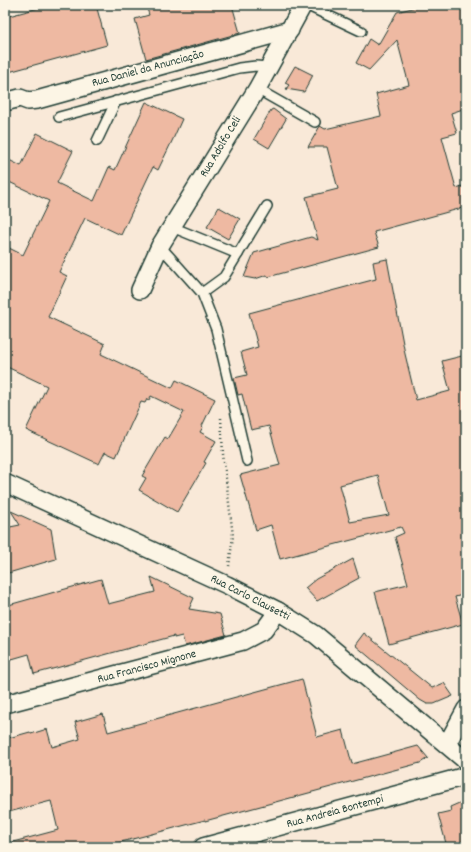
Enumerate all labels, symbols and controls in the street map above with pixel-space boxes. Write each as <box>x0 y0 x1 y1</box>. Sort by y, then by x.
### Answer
street label: Rua Daniel da Anunciação <box>90 46 206 92</box>
street label: Rua Adolfo Celi <box>196 113 246 181</box>
street label: Rua Carlo Clausetti <box>207 571 293 625</box>
street label: Rua Francisco Mignone <box>96 646 198 688</box>
street label: Rua Andreia Bontempi <box>285 791 385 833</box>

